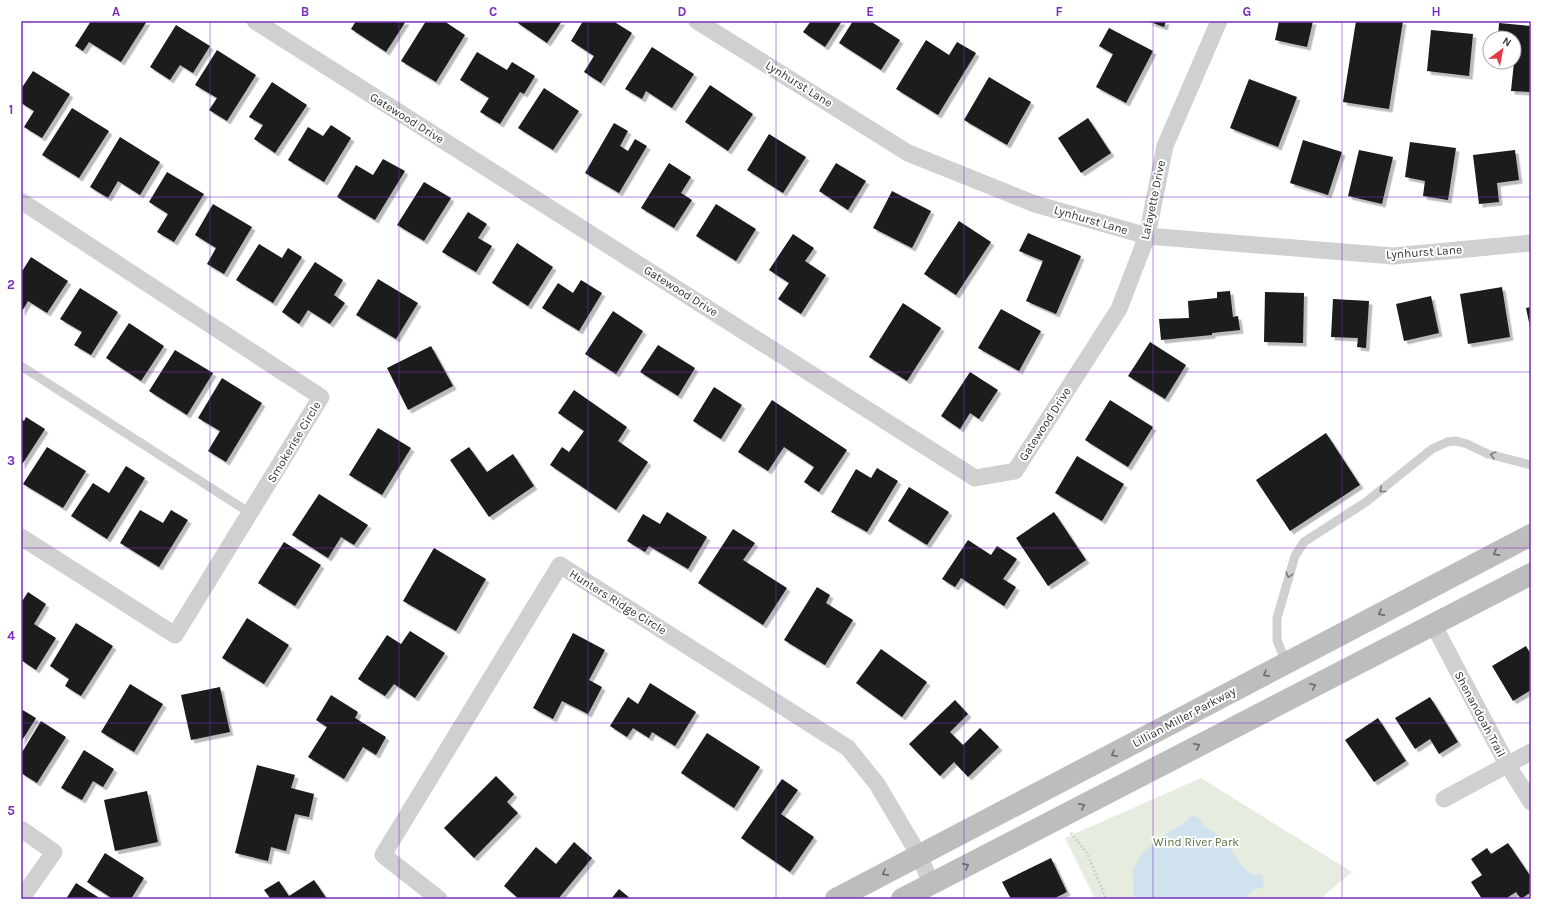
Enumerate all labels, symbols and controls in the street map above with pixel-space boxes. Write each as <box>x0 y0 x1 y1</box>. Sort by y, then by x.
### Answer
text: A <box>112 4 120 19</box>
text: B <box>301 4 309 19</box>
text: C <box>489 4 497 19</box>
text: D <box>678 4 687 19</box>
text: E <box>866 4 874 19</box>
text: F <box>1055 4 1063 19</box>
text: G <box>1243 4 1251 19</box>
text: H <box>1431 4 1441 19</box>
north arrow <box>1482 30 1522 70</box>
text: N <box>1500 34 1514 50</box>
street label: Lynhurst Lane <box>763 58 835 110</box>
street label: Gatewood Drive <box>367 90 447 146</box>
text: 1 <box>9 102 13 117</box>
street label: Lafayette Drive <box>1138 159 1168 241</box>
street label: Lynhurst Lane <box>1052 203 1130 237</box>
street label: Lynhurst Lane <box>1385 242 1463 262</box>
street label: Gatewood Drive <box>641 263 721 319</box>
text: 2 <box>7 277 15 292</box>
street label: Gatewood Drive <box>1016 385 1074 463</box>
street label: Smokerise Circle <box>264 399 324 485</box>
one-way arrow <box>1490 451 1497 460</box>
text: 3 <box>7 453 15 468</box>
one-way arrow <box>1379 485 1387 492</box>
one-way arrow <box>1493 548 1501 556</box>
street label: Hunters Ridge Circle <box>567 567 669 637</box>
one-way arrow <box>1286 571 1294 578</box>
one-way arrow <box>1378 609 1386 616</box>
text: 4 <box>7 628 15 643</box>
one-way arrow <box>1263 669 1270 676</box>
street label: Shenandoah Trail <box>1451 669 1509 759</box>
street label: Lillian Miller Parkway <box>1130 684 1239 750</box>
one-way arrow <box>1308 684 1316 691</box>
one-way arrow <box>1193 743 1200 751</box>
one-way arrow <box>1111 749 1118 757</box>
text: 5 <box>7 803 15 818</box>
one-way arrow <box>1077 803 1085 811</box>
park label: Wind River Park <box>1153 835 1239 849</box>
one-way arrow <box>962 863 969 870</box>
one-way arrow <box>882 869 889 876</box>

